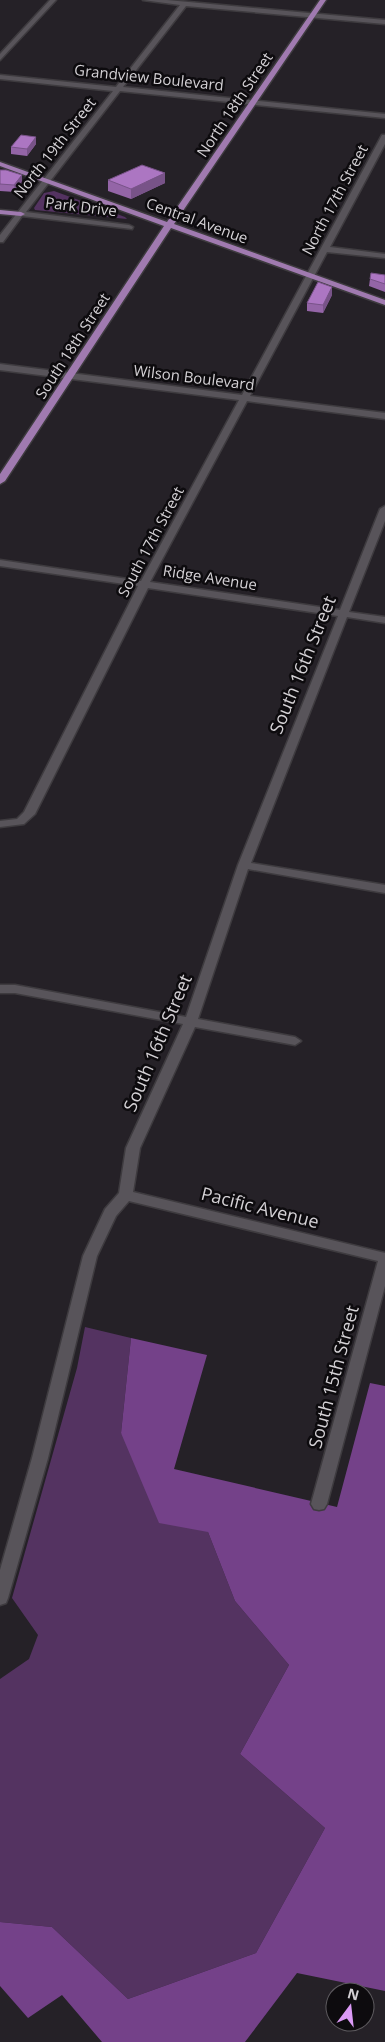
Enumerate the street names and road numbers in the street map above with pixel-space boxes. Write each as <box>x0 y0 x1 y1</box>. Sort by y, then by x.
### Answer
street label: North 18th Street <box>192 48 277 161</box>
street label: Grandview Boulevard <box>73 59 225 95</box>
street label: North 19th Street <box>9 93 100 202</box>
street label: North 17th Street <box>297 141 372 258</box>
street label: Park Drive <box>44 192 118 220</box>
street label: Central Avenue <box>144 192 251 248</box>
street label: South 18th Street <box>30 289 114 402</box>
street label: Wilson Boulevard <box>132 360 256 394</box>
street label: South 17th Street <box>113 483 188 600</box>
street label: Ridge Avenue <box>162 560 259 594</box>
street label: South 16th Street <box>263 592 341 737</box>
street label: South 16th Street <box>117 970 197 1115</box>
street label: Pacific Avenue <box>199 1181 322 1233</box>
street label: South 15th Street <box>302 1303 364 1451</box>

